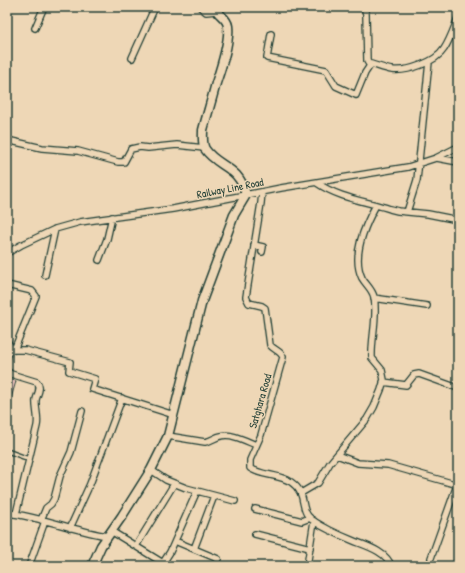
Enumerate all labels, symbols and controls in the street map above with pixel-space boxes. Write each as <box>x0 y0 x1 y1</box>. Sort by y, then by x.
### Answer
street label: Railway Line Road <box>195 175 265 201</box>
street label: Satghara Road <box>246 371 275 430</box>

